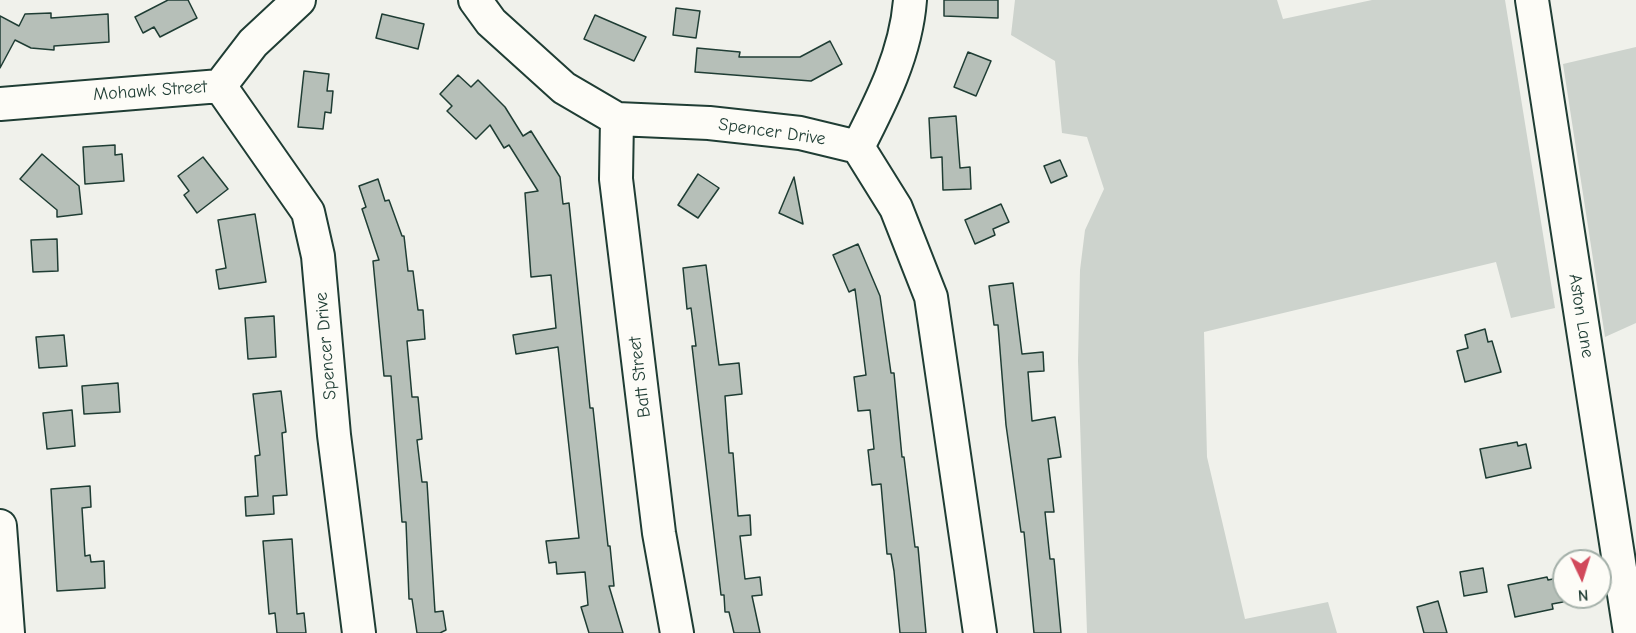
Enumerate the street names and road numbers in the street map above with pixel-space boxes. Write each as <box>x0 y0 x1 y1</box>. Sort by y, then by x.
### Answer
street label: Mohawk Street <box>92 76 208 106</box>
street label: Spencer Drive <box>717 114 827 150</box>
street label: Aston Lane <box>1564 272 1598 360</box>
street label: Spencer Drive <box>311 291 341 401</box>
street label: Batt Street <box>624 335 656 419</box>

